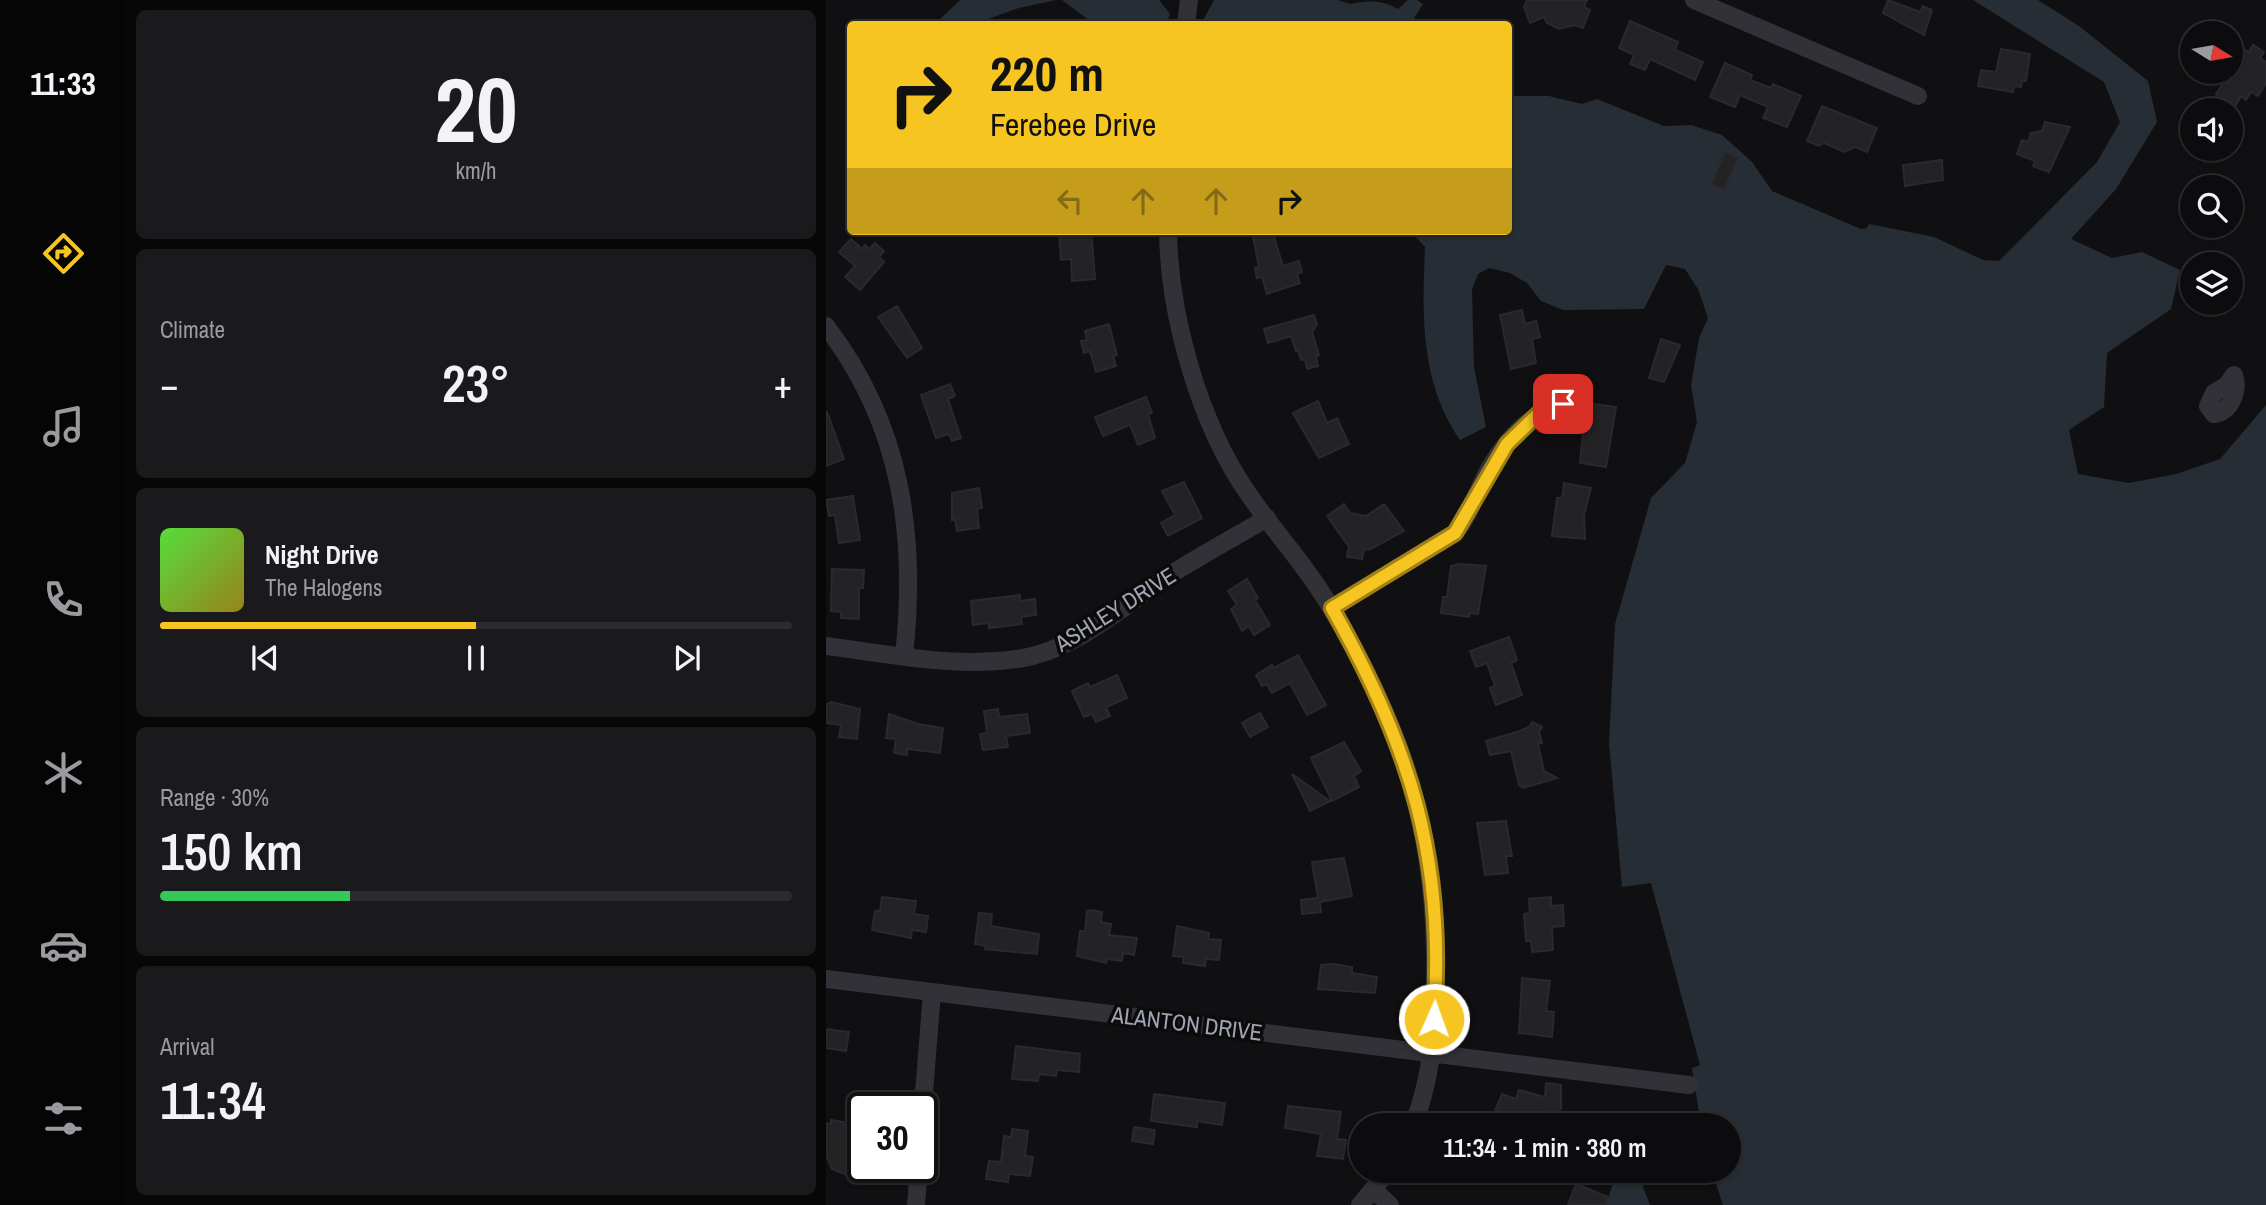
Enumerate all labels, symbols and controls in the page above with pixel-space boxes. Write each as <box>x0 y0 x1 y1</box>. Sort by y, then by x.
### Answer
north arrow <box>2180 21 2244 84</box>
map controls <box>2180 21 2243 315</box>
text: 220 m <box>990 40 1104 106</box>
text: 20 <box>435 48 518 170</box>
icon: right <box>875 49 966 140</box>
text: 11:33 <box>30 62 96 105</box>
button: sound <box>2180 98 2243 161</box>
text: Ferebee Drive <box>990 103 1156 146</box>
text: km/h <box>456 155 496 186</box>
button: search <box>2180 175 2243 238</box>
icon: left <box>1051 182 1089 220</box>
icon: ahead <box>1124 182 1162 220</box>
icon: ahead <box>1197 182 1235 220</box>
icon: right <box>1270 182 1308 220</box>
icon: directions <box>39 229 88 278</box>
button: layers <box>2180 252 2243 315</box>
text: Climate <box>160 314 225 345</box>
text: 23° <box>442 348 510 418</box>
text: − <box>160 359 178 410</box>
text: + <box>774 359 792 410</box>
pin <box>1533 374 1593 434</box>
icon: arrive <box>1544 385 1582 423</box>
icon: music <box>39 402 88 451</box>
text: Night Drive <box>265 537 379 572</box>
street label: ASHLEY DRIVE <box>1048 560 1181 659</box>
text: The Halogens <box>265 572 382 603</box>
icon: phone <box>39 575 88 624</box>
icon: previous <box>246 639 284 677</box>
icon: pause <box>457 639 495 677</box>
icon: next <box>668 639 706 677</box>
icon: climate <box>39 748 88 797</box>
text: Range · 30% <box>160 782 269 813</box>
text: 150 km <box>160 816 303 886</box>
icon: car <box>39 921 88 970</box>
position arrow <box>1397 982 1471 1056</box>
street label: ALANTON DRIVE <box>1109 998 1264 1048</box>
text: Arrival <box>160 1031 215 1062</box>
text: 11:34 <box>160 1065 266 1135</box>
speed limit sign: 30 <box>847 1092 938 1183</box>
icon: filters <box>39 1094 88 1143</box>
text: 11:34 · 1 min · 380 m <box>1443 1130 1647 1165</box>

